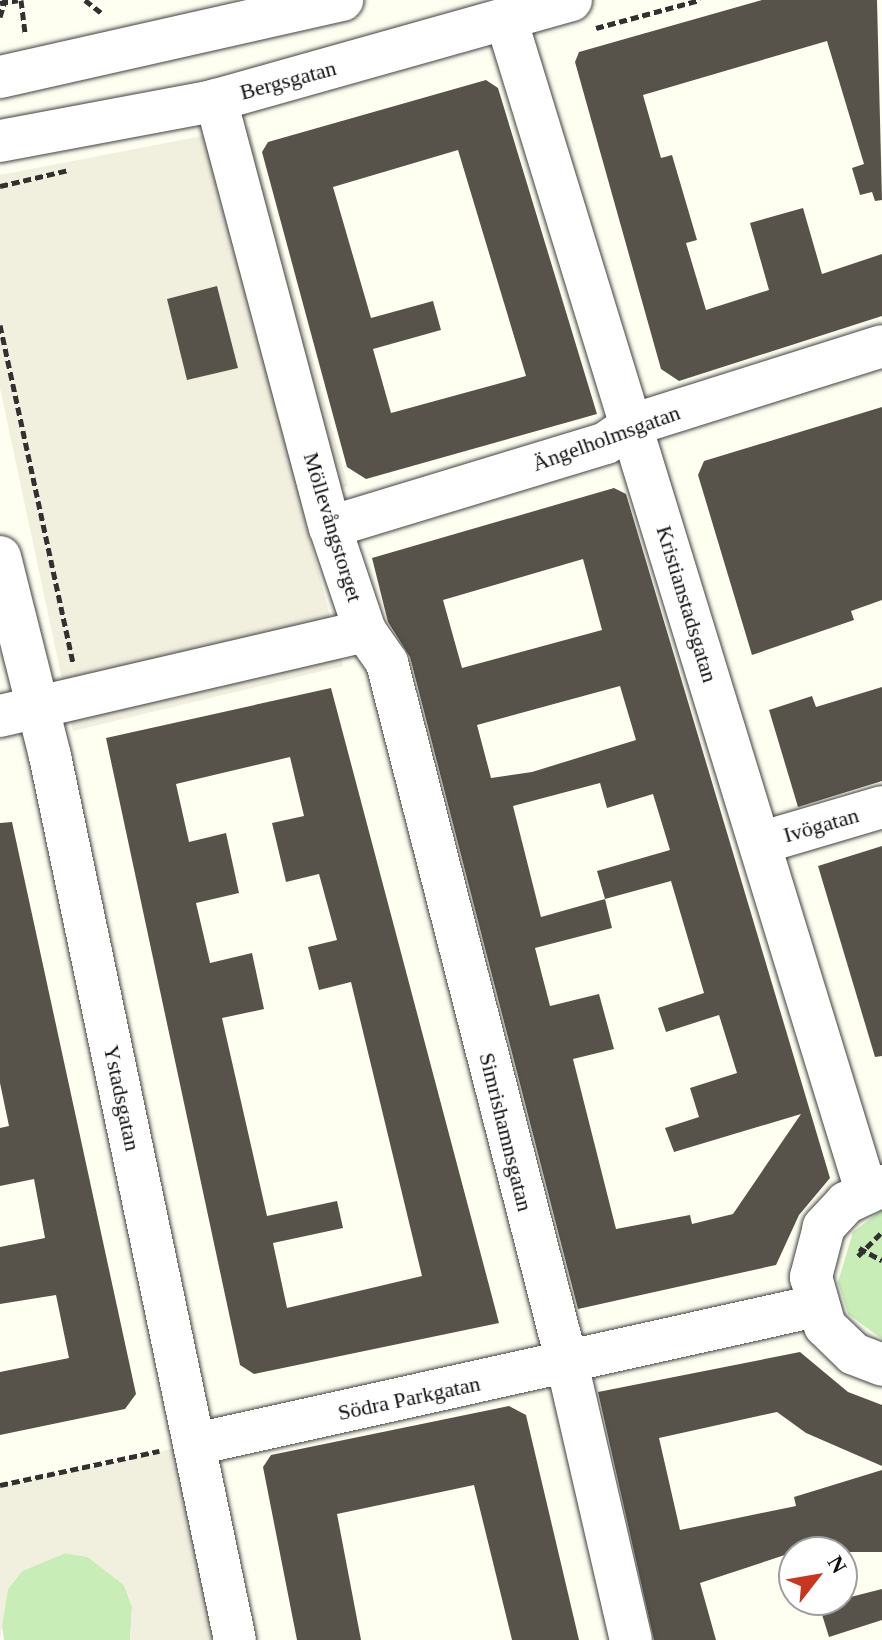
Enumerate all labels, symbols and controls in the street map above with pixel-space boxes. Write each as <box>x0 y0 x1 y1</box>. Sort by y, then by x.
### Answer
street label: Bergsgatan <box>237 54 339 106</box>
street label: Ängelholmsgatan <box>529 399 683 477</box>
street label: Möllevångstorget <box>298 449 368 605</box>
street label: Kristianstadsgatan <box>651 522 723 686</box>
street label: Ivögatan <box>780 802 862 848</box>
street label: Ystadsgatan <box>98 1043 146 1153</box>
street label: Simrishamnsgatan <box>474 1050 538 1214</box>
street label: Södra Parkgatan <box>335 1370 483 1426</box>
north arrow <box>778 1536 858 1616</box>
text: N <box>822 1551 852 1578</box>

